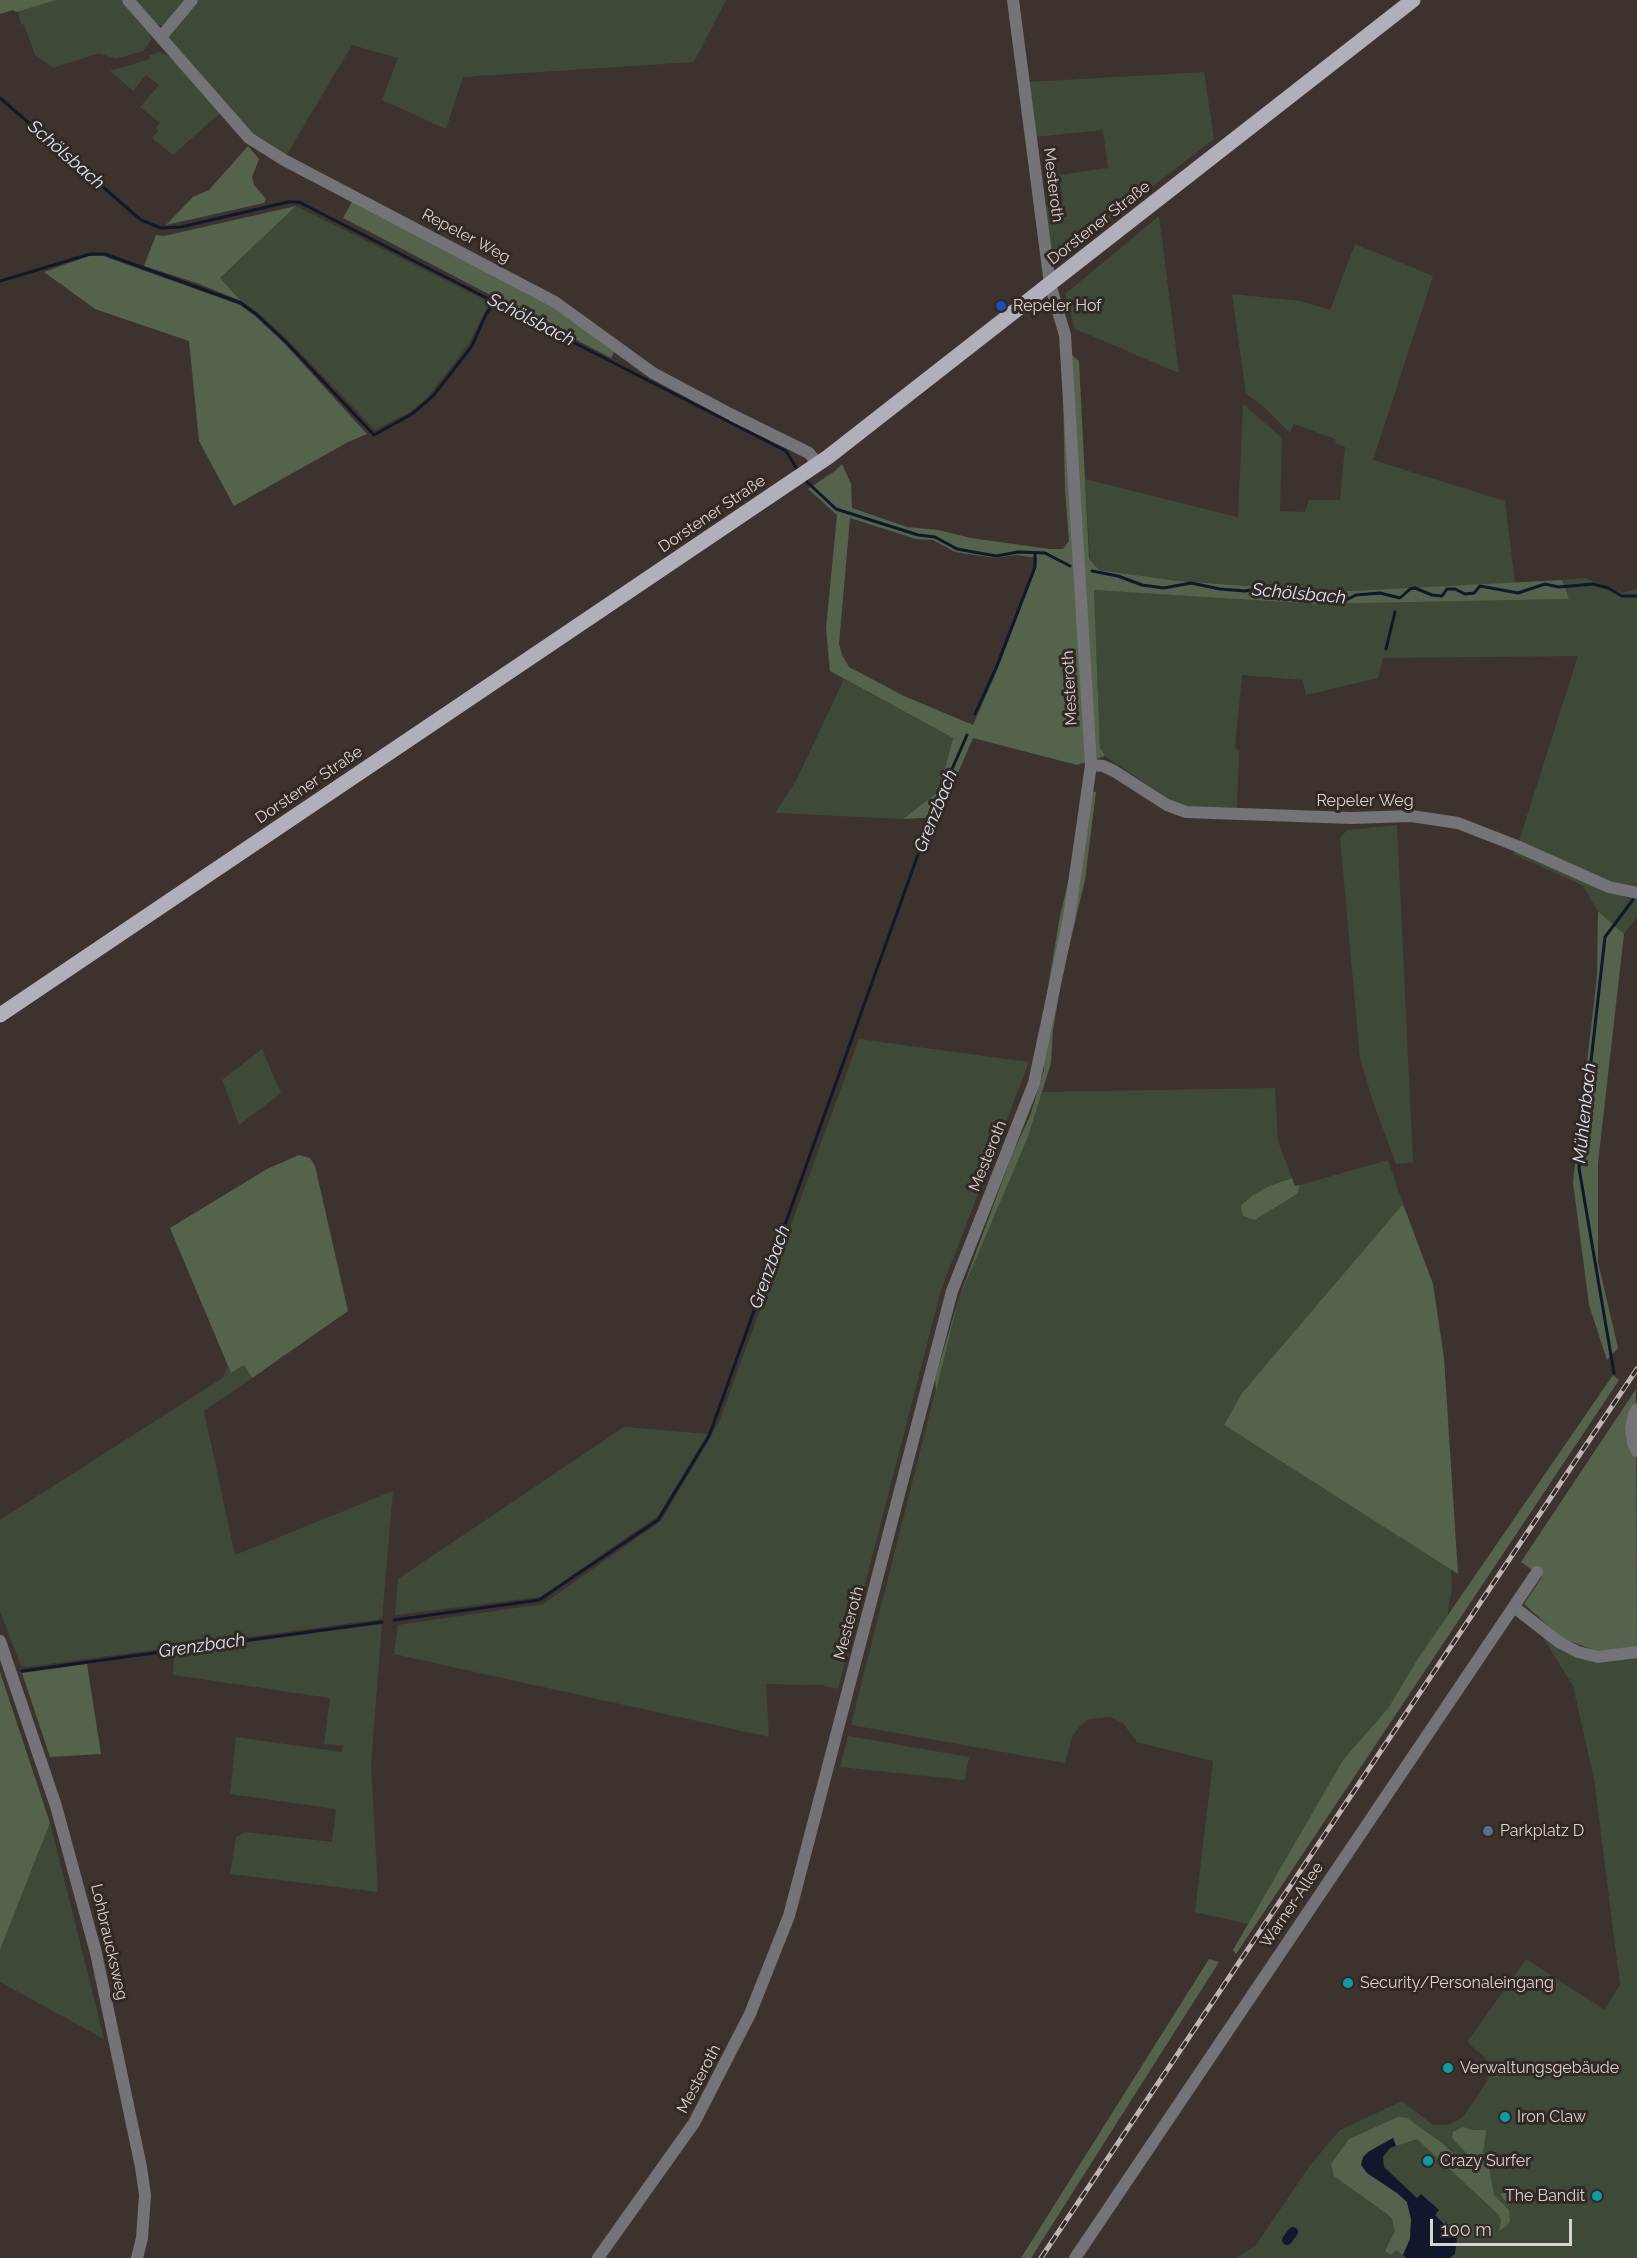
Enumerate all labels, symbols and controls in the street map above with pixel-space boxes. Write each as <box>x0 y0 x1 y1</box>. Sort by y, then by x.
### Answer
water label: Schölsbach <box>23 116 109 194</box>
street label: Mesteroth <box>1039 147 1067 223</box>
street label: Dorstener Straße <box>1044 177 1154 269</box>
street label: Repeler Weg <box>419 205 513 267</box>
water label: Schölsbach <box>484 289 578 351</box>
place label: Repeler Hof <box>1013 296 1102 316</box>
marker: Repeler Hof <box>994 299 1008 313</box>
street label: Dorstener Straße <box>655 471 769 557</box>
water label: Schölsbach <box>1251 579 1347 609</box>
street label: Mesteroth <box>1058 650 1082 726</box>
street label: Dorstener Straße <box>252 742 366 828</box>
water label: Grenzbach <box>910 766 962 856</box>
street label: Repeler Weg <box>1316 791 1414 811</box>
water label: Mühlenbach <box>1569 1062 1601 1164</box>
street label: Mesteroth <box>965 1118 1011 1194</box>
water label: Grenzbach <box>745 1222 795 1312</box>
street label: Mesteroth <box>830 1584 868 1662</box>
water label: Grenzbach <box>157 1629 247 1663</box>
place label: Parkplatz D <box>1500 1821 1584 1841</box>
marker: Parkplatz D <box>1481 1824 1495 1838</box>
street label: Warner-Allee <box>1256 1859 1328 1951</box>
street label: Lohbraucksweg <box>86 1882 132 2002</box>
place label: Security/Personaleingang <box>1360 1973 1554 1993</box>
marker: Security/Personaleingang <box>1341 1976 1355 1990</box>
street label: Mesteroth <box>673 2041 725 2117</box>
place label: Verwaltungsgebäude <box>1460 2058 1619 2078</box>
marker: Verwaltungsgebäude <box>1441 2061 1455 2075</box>
place label: Iron Claw <box>1517 2107 1586 2127</box>
marker: Iron Claw <box>1498 2110 1512 2124</box>
place label: Crazy Surfer <box>1440 2151 1531 2171</box>
marker: Crazy Surfer <box>1421 2154 1435 2168</box>
place label: The Bandit <box>1505 2186 1585 2206</box>
marker: The Bandit <box>1590 2189 1604 2203</box>
scale bar <box>1433 2207 1576 2245</box>
text: 100 m <box>1441 2219 1492 2240</box>

